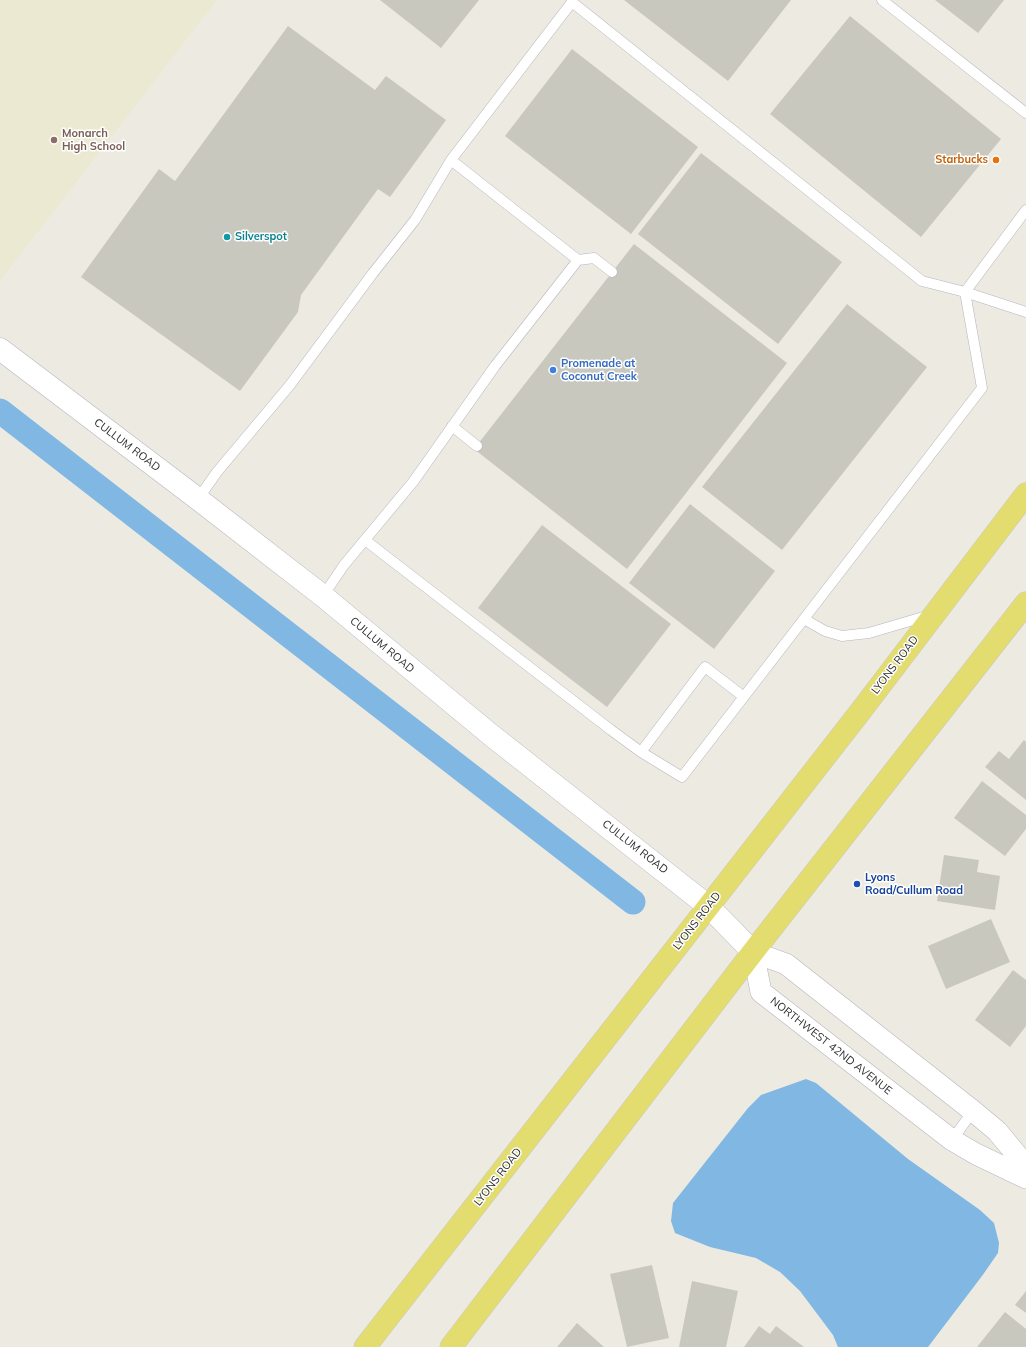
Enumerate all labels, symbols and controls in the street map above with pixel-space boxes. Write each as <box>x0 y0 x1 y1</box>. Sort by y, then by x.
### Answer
place label: Monarch High School <box>62 127 125 153</box>
marker: Monarch High School <box>49 135 59 145</box>
place label: Starbucks <box>935 153 988 167</box>
marker: Starbucks <box>991 155 1001 165</box>
place label: Silverspot <box>235 230 287 244</box>
marker: Silverspot <box>222 232 232 242</box>
place label: Promenade at Coconut Creek <box>561 357 637 383</box>
marker: Promenade at Coconut Creek <box>548 365 558 375</box>
street label: CULLUM ROAD <box>91 416 163 474</box>
street label: CULLUM ROAD <box>347 614 417 676</box>
street label: LYONS ROAD <box>869 633 921 697</box>
street label: CULLUM ROAD <box>599 817 671 877</box>
place label: Lyons Road/Cullum Road <box>865 871 963 897</box>
marker: Lyons Road/Cullum Road <box>852 879 862 889</box>
street label: LYONS ROAD <box>670 890 724 952</box>
street label: NORTHWEST 42ND AVENUE <box>768 994 894 1098</box>
street label: LYONS ROAD <box>471 1146 525 1208</box>

